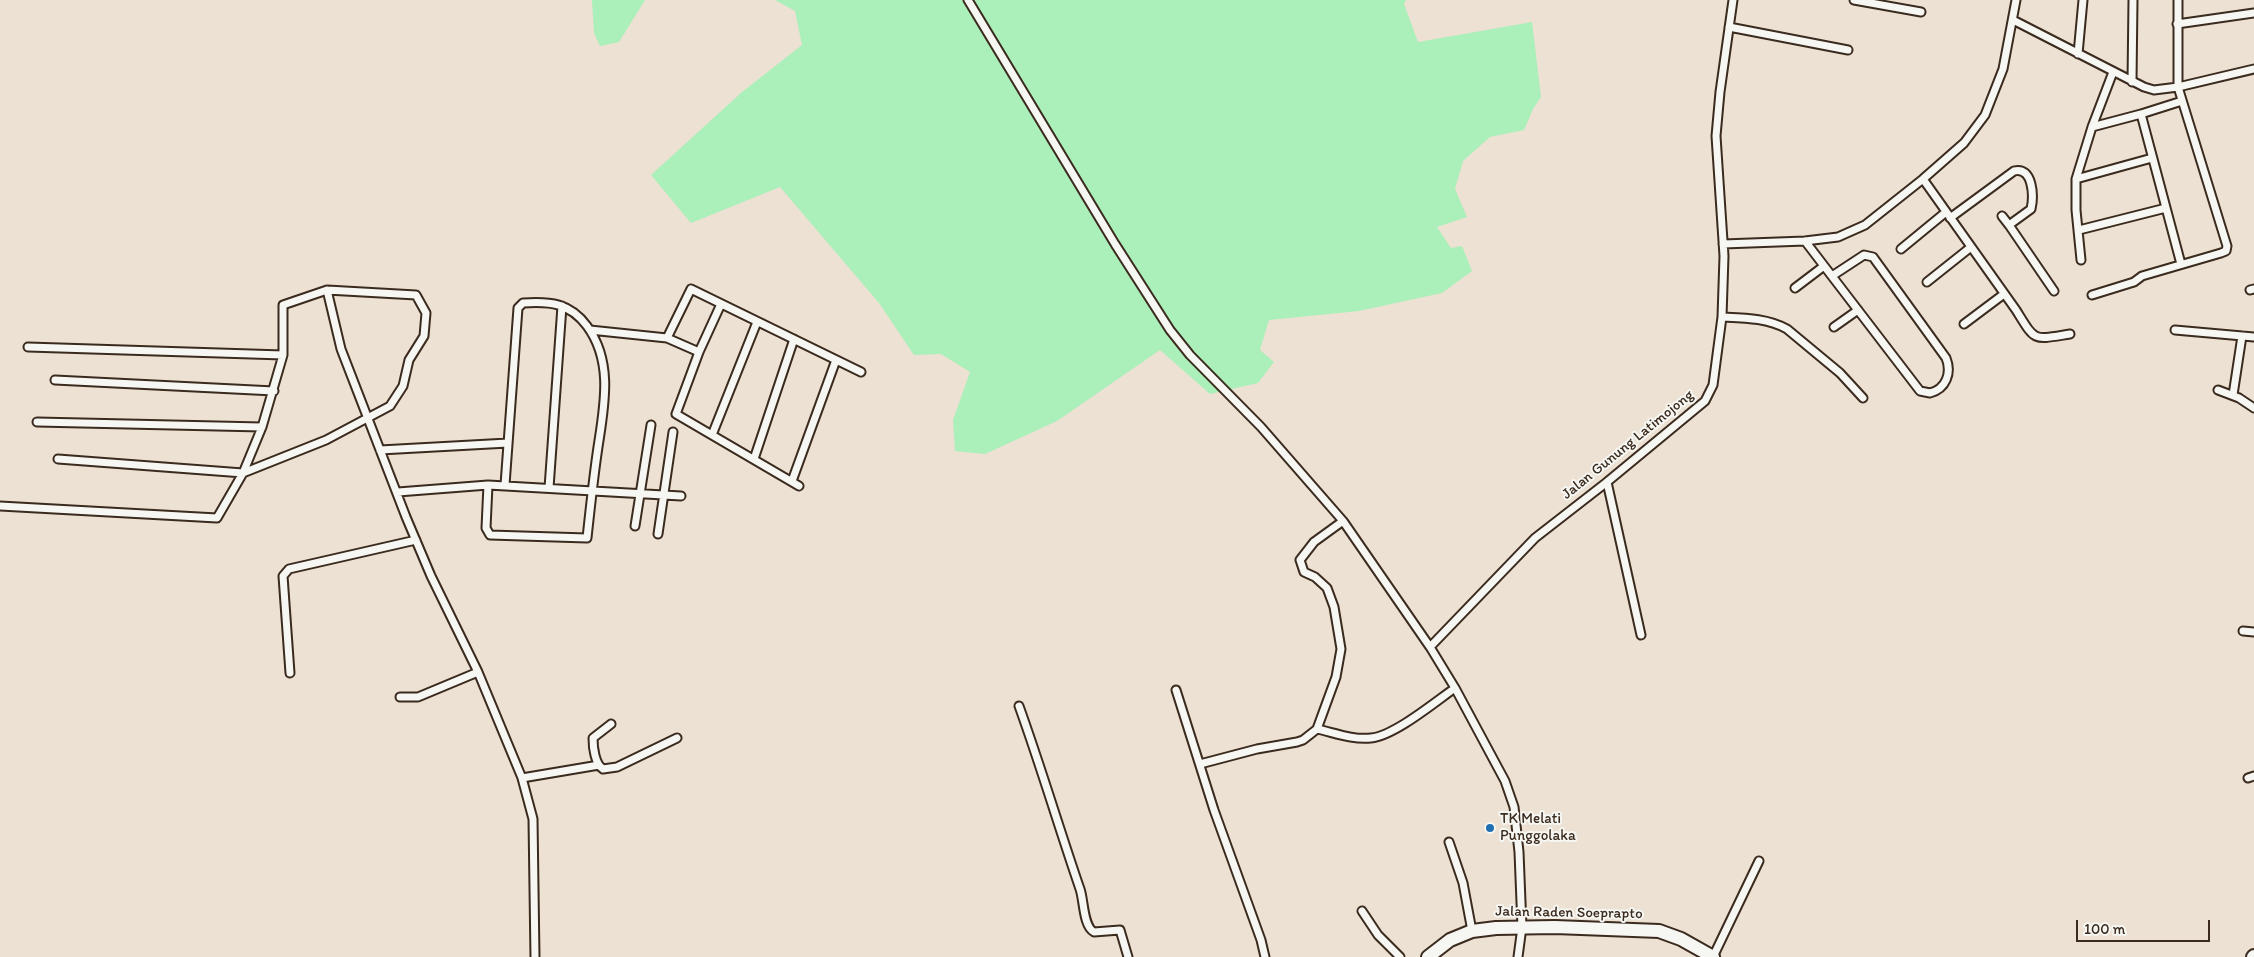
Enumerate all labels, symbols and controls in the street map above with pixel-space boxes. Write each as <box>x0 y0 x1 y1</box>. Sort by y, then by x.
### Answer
street label: Jalan Gunung Latimojong <box>1559 386 1697 504</box>
place label: TK Melati Punggolaka <box>1500 810 1576 845</box>
marker: TK Melati Punggolaka <box>1484 822 1496 834</box>
street label: Jalan Raden Soeprapto <box>1495 903 1643 923</box>
scale bar <box>2079 910 2213 942</box>
text: 100 m <box>2084 920 2125 938</box>

